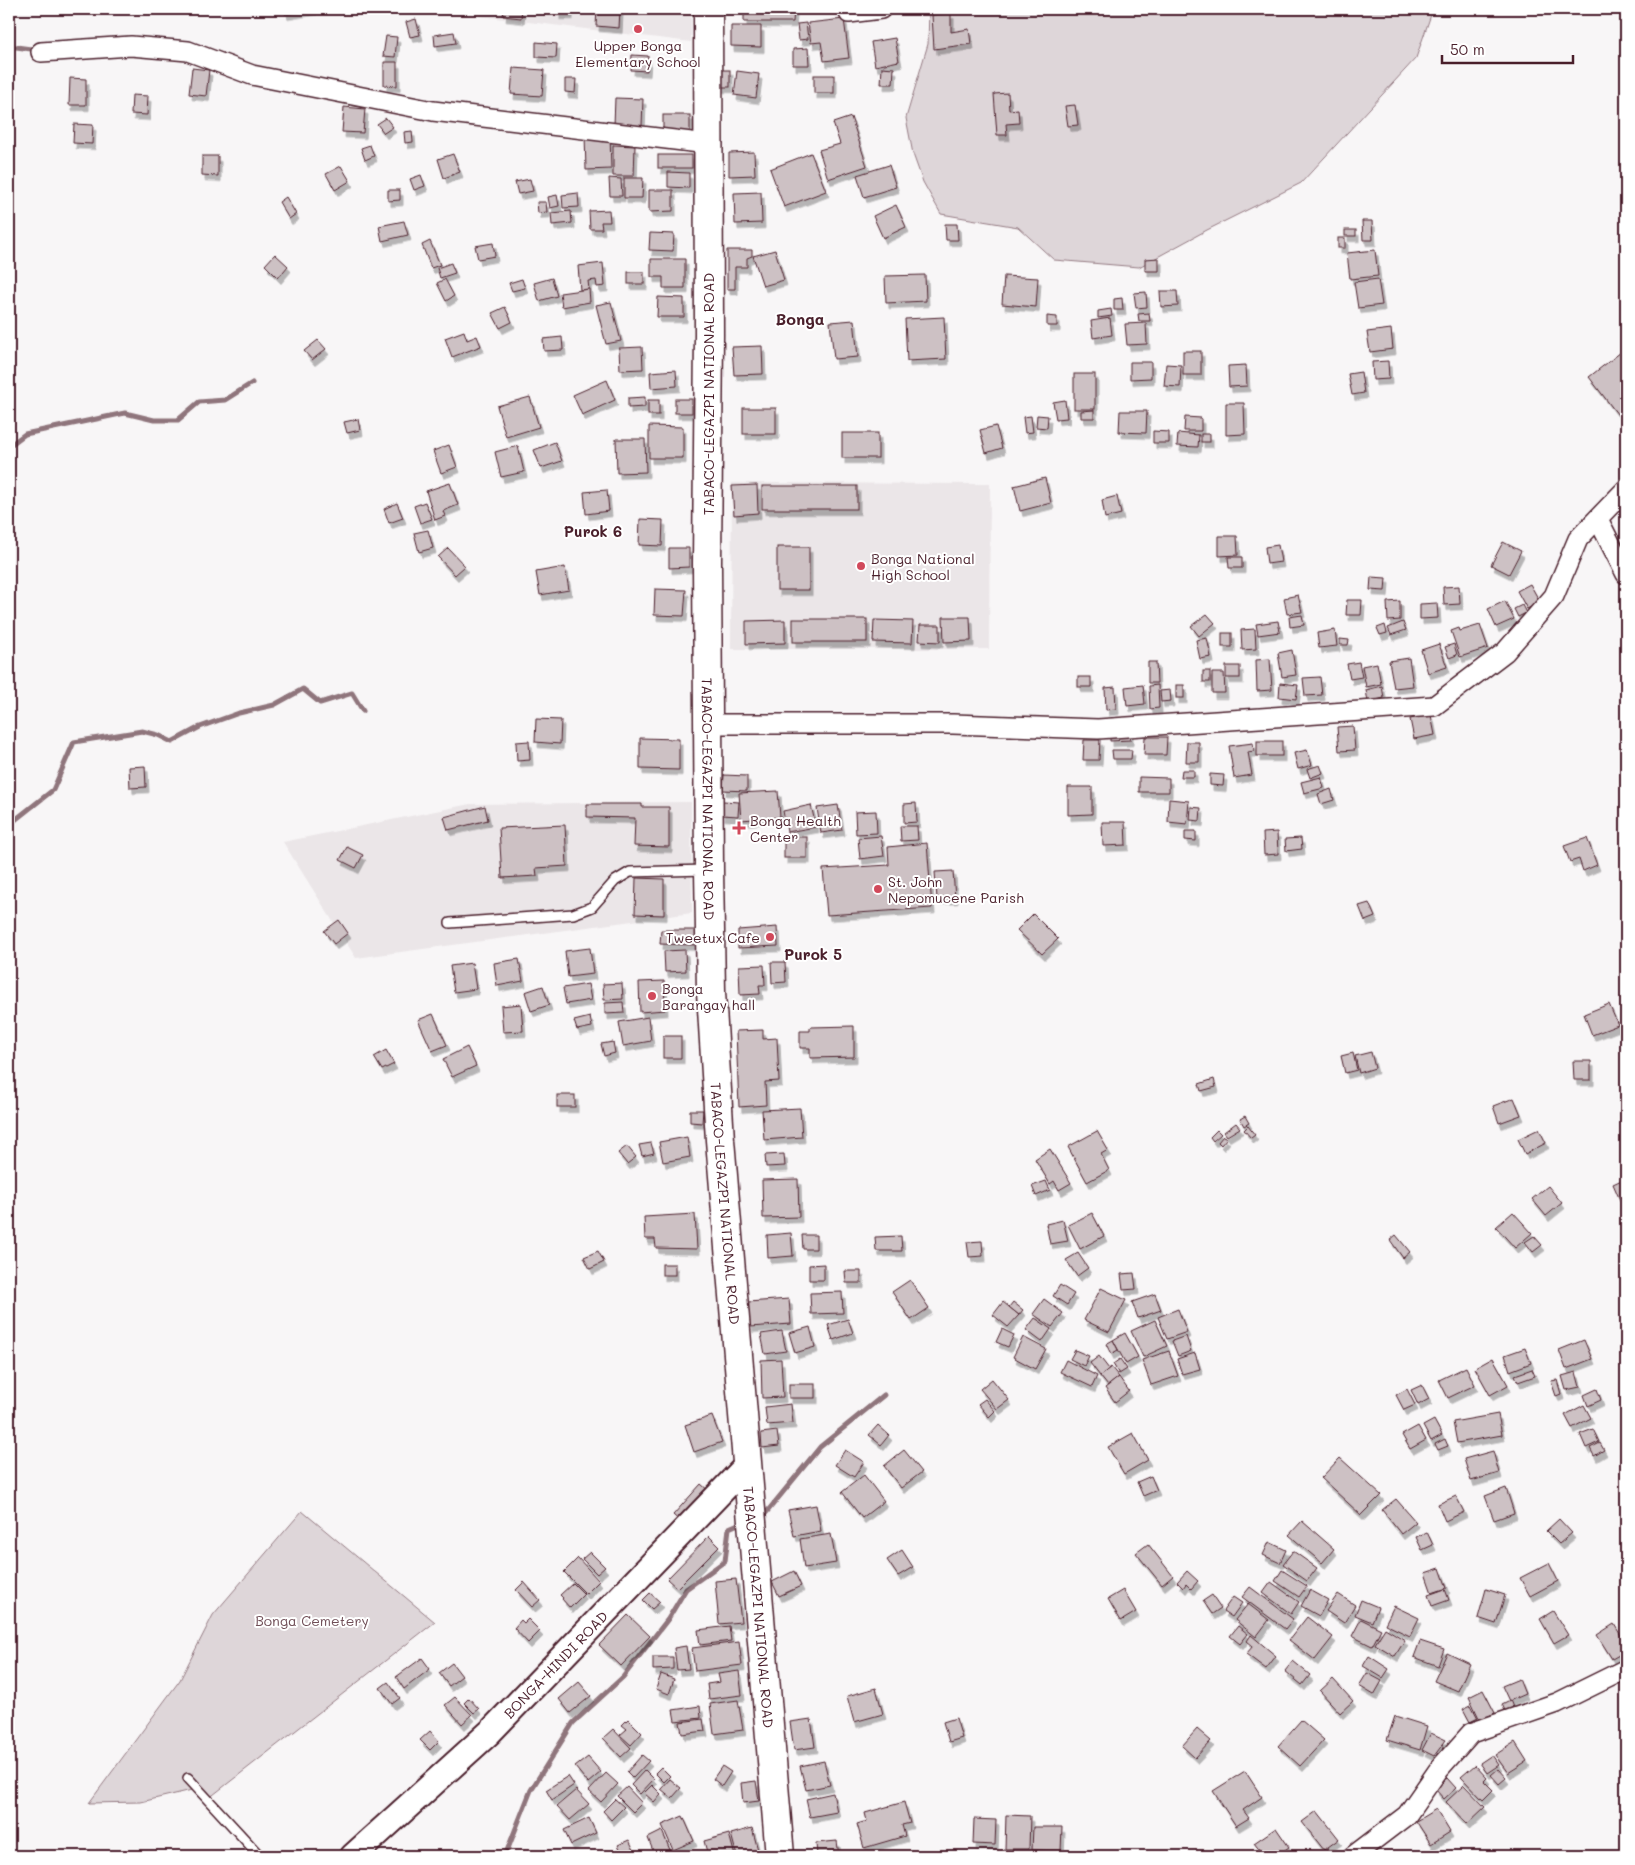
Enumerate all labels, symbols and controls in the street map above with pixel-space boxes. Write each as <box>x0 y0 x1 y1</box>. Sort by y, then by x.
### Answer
marker: Upper Bonga Elementary School <box>632 23 644 35</box>
scale bar <box>1442 32 1574 64</box>
place label: Upper Bonga Elementary School <box>575 36 701 71</box>
text: 50 m <box>1450 39 1485 59</box>
street label: TABACO-LEGAZPI NATIONAL ROAD <box>699 273 718 515</box>
district label: Bonga <box>775 308 825 329</box>
district label: Purok 6 <box>564 521 622 541</box>
place label: Bonga National High School <box>871 549 975 584</box>
marker: Bonga National High School <box>855 560 867 572</box>
street label: TABACO-LEGAZPI NATIONAL ROAD <box>698 678 719 920</box>
place label: Bonga Health Center <box>750 811 841 846</box>
marker: Bonga Health Center <box>732 821 746 835</box>
place label: St. John Nepomucene Parish <box>888 872 1024 907</box>
marker: St. John Nepomucene Parish <box>872 883 884 895</box>
place label: Tweetux Cafe <box>666 928 760 947</box>
marker: Tweetux Cafe <box>764 931 776 943</box>
district label: Purok 5 <box>784 944 842 964</box>
place label: Bonga Barangay hall <box>662 979 755 1014</box>
marker: Bonga Barangay hall <box>646 990 658 1002</box>
street label: TABACO-LEGAZPI NATIONAL ROAD <box>707 1082 745 1325</box>
street label: TABACO-LEGAZPI NATIONAL ROAD <box>740 1485 779 1729</box>
street label: BONGA-HINDI ROAD <box>499 1606 612 1722</box>
park label: Bonga Cemetery <box>255 1611 369 1630</box>

